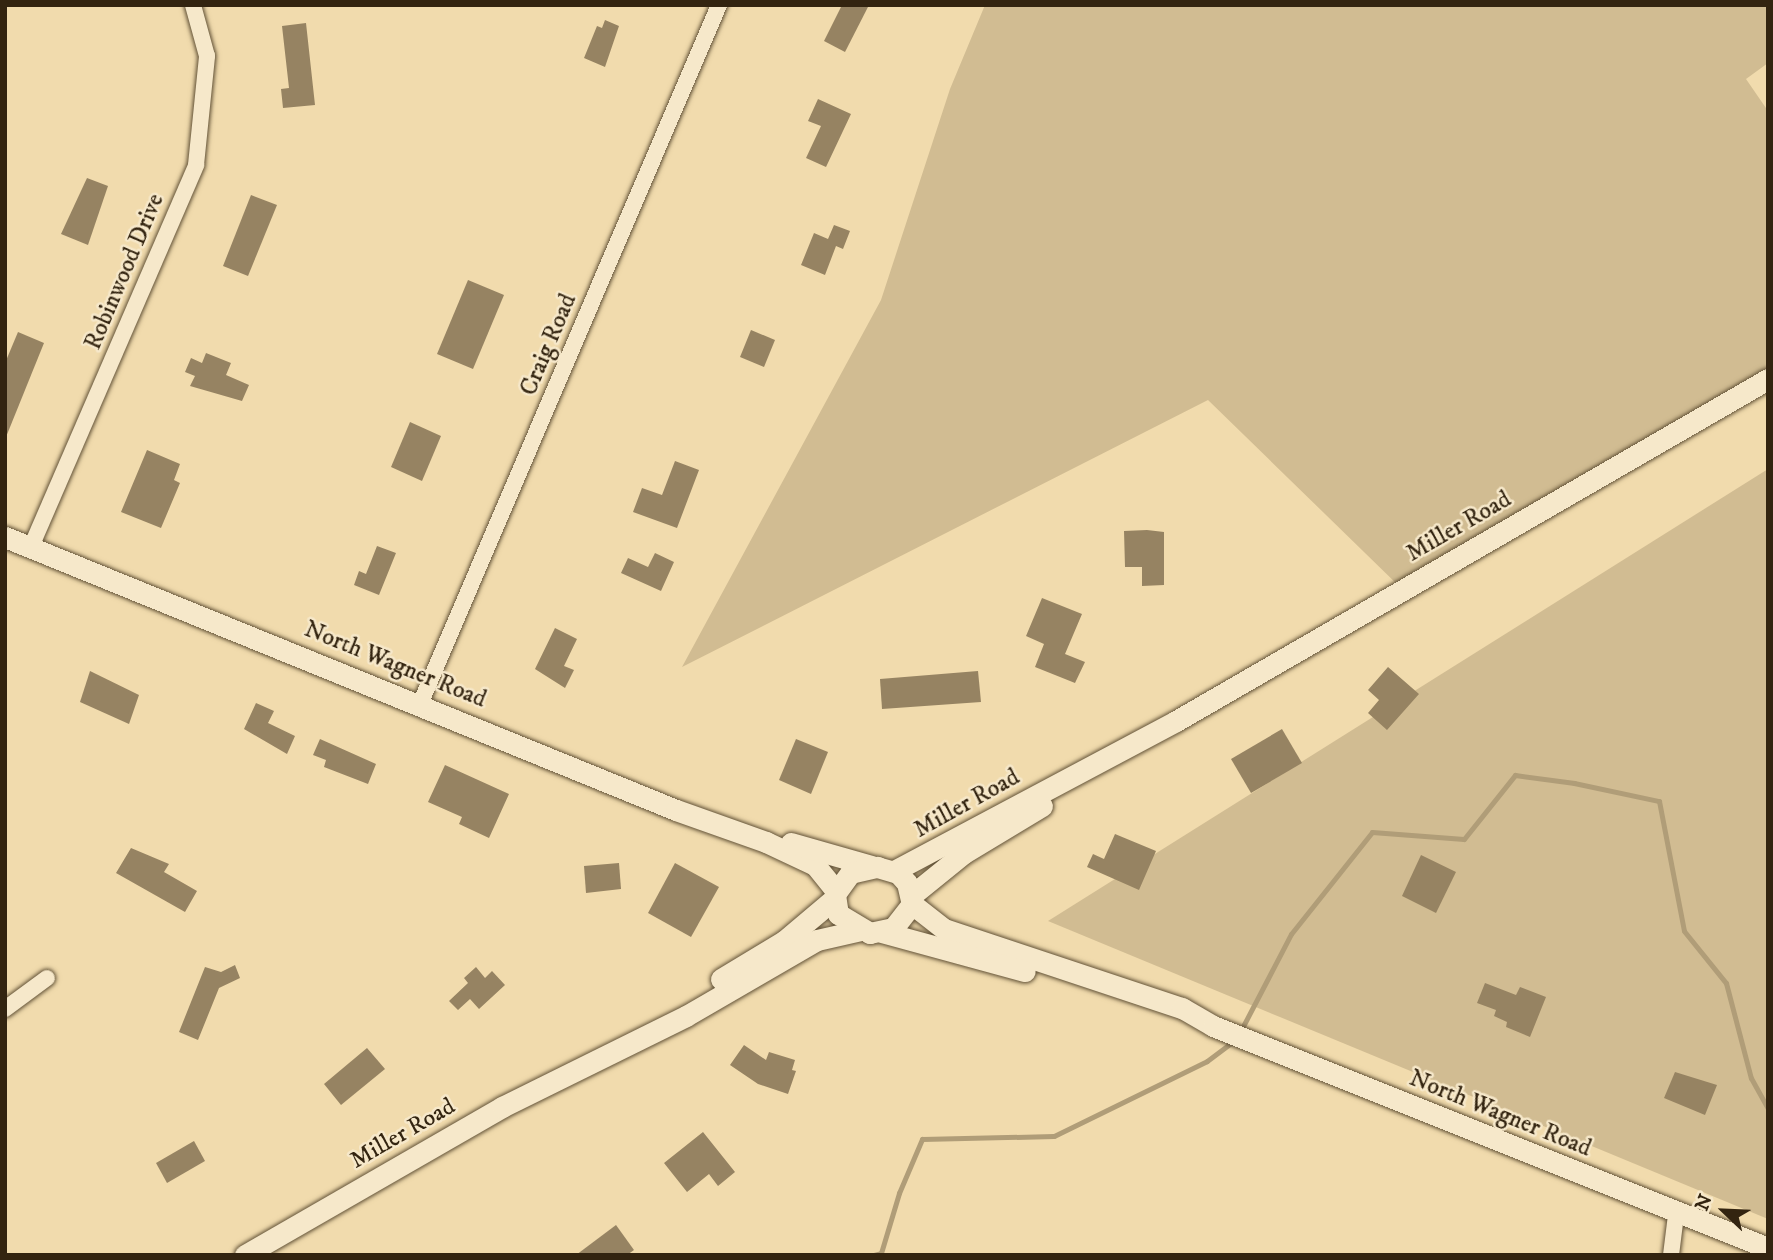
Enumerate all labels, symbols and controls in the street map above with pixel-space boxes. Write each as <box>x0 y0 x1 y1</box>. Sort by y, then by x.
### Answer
street label: Robinwood Drive <box>79 190 171 354</box>
street label: Craig Road <box>515 290 583 400</box>
street label: Miller Road <box>1401 485 1517 569</box>
street label: North Wagner Road <box>300 615 490 715</box>
street label: Miller Road <box>909 763 1025 845</box>
street label: North Wagner Road <box>1405 1064 1595 1164</box>
street label: Miller Road <box>345 1092 461 1176</box>
north arrow <box>1689 1176 1759 1246</box>
text: N <box>1691 1191 1718 1214</box>

